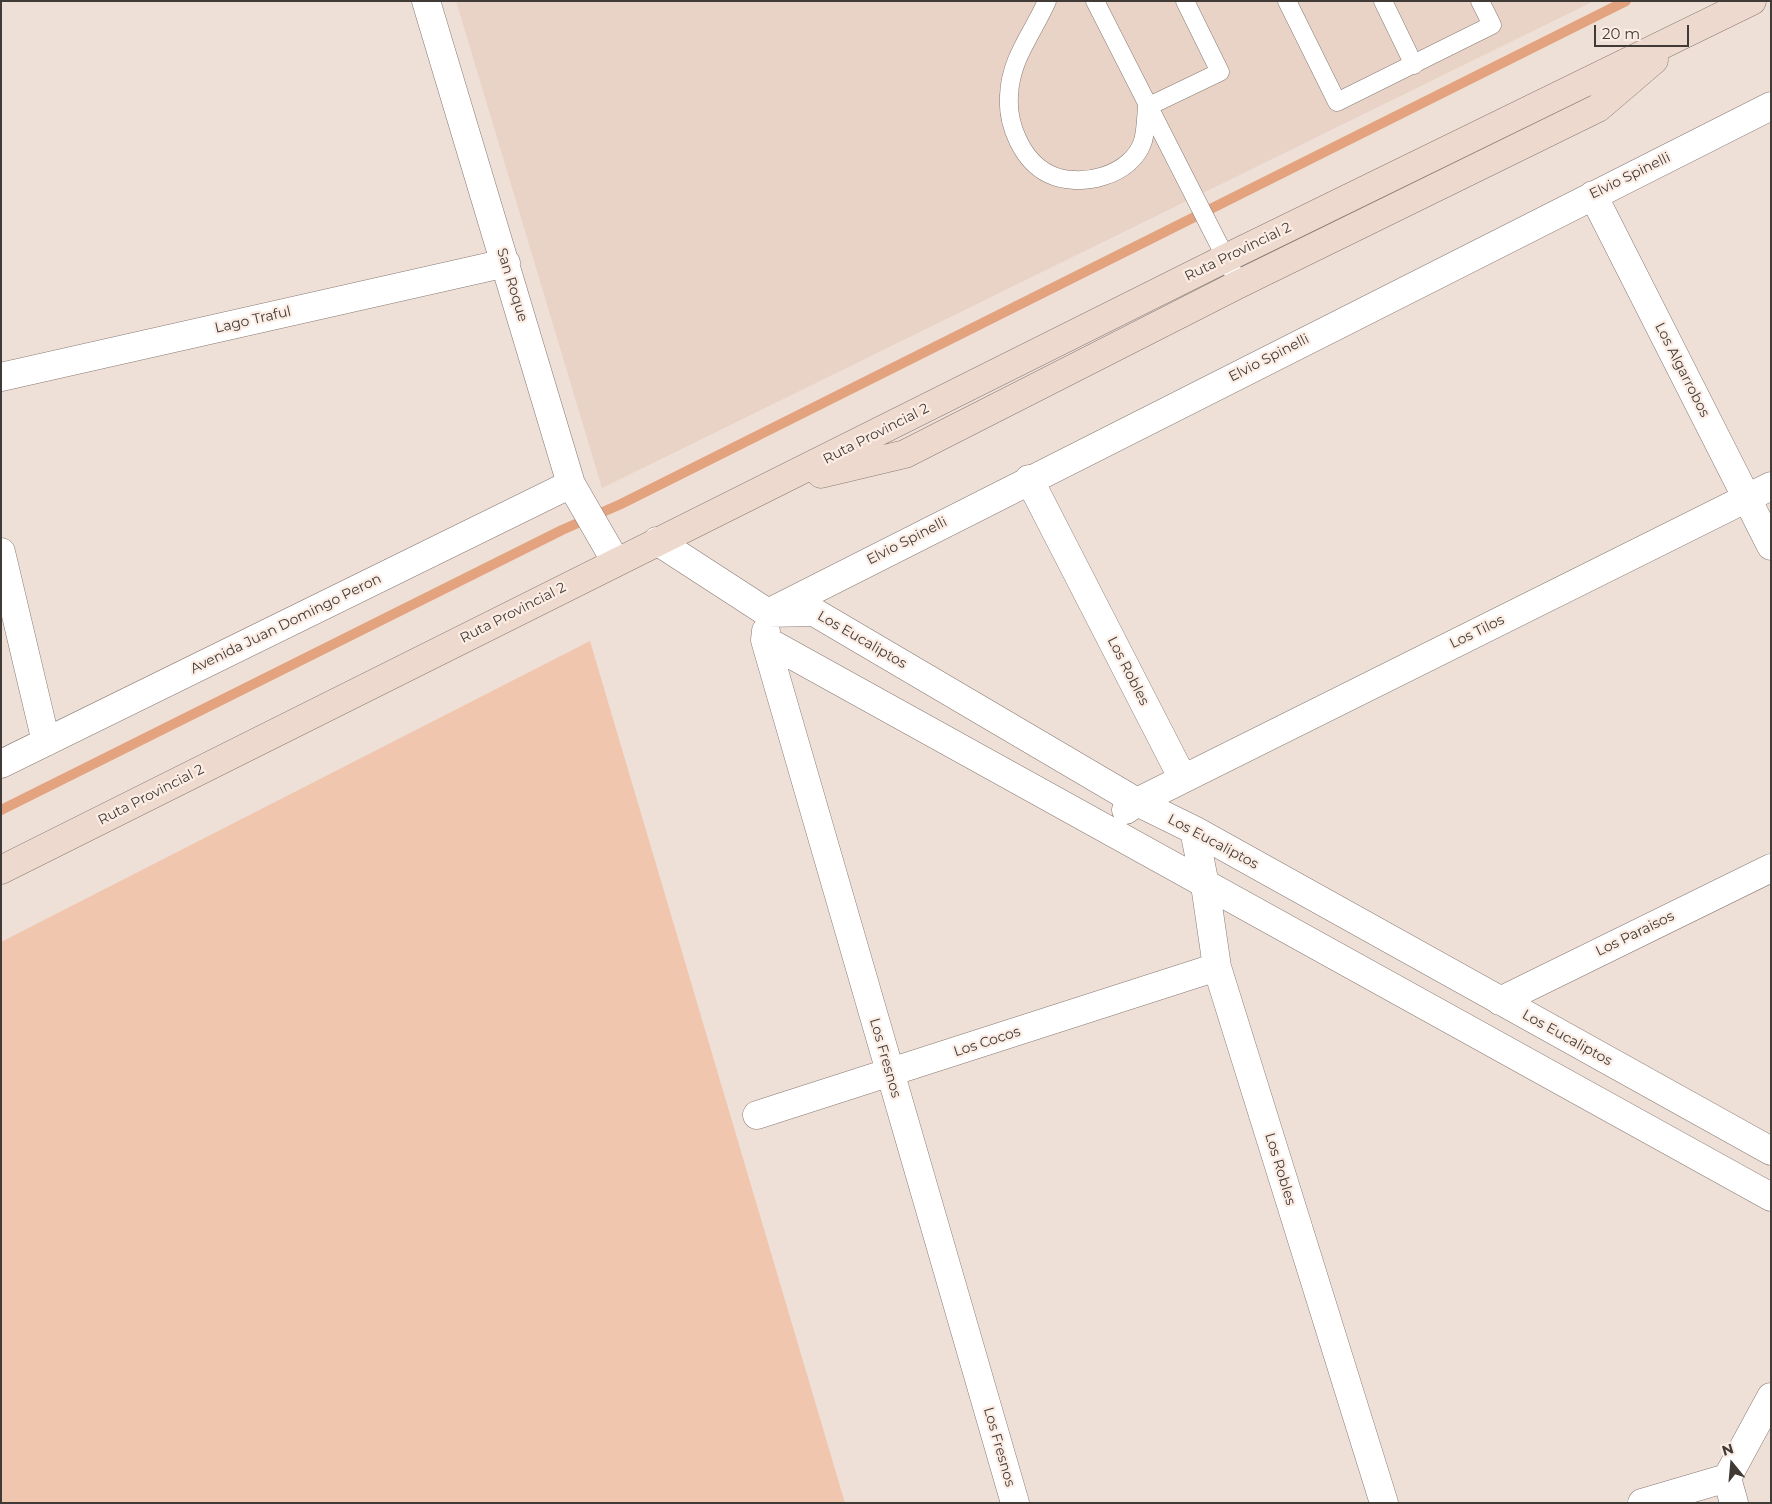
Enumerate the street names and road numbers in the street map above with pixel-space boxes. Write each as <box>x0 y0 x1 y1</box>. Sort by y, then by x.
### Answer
street label: Elvio Spinelli <box>1587 149 1673 203</box>
street label: Ruta Provincial 2 <box>1182 219 1294 285</box>
street label: San Roque <box>493 246 531 324</box>
street label: Lago Traful <box>213 303 293 337</box>
street label: Los Algarrobos <box>1651 320 1713 420</box>
street label: Elvio Spinelli <box>1226 331 1312 385</box>
street label: Ruta Provincial 2 <box>820 400 932 468</box>
street label: Elvio Spinelli <box>864 514 950 568</box>
street label: Avenida Juan Domingo Peron <box>188 570 384 678</box>
street label: Ruta Provincial 2 <box>457 579 569 647</box>
street label: Los Eucaliptos <box>814 608 910 672</box>
street label: Los Tilos <box>1447 612 1507 652</box>
street label: Los Robles <box>1104 634 1152 708</box>
street label: Ruta Provincial 2 <box>95 761 207 829</box>
street label: Los Eucaliptos <box>1165 811 1261 873</box>
street label: Los Paraisos <box>1593 908 1677 960</box>
street label: Los Eucaliptos <box>1519 1006 1615 1070</box>
street label: Los Fresnos <box>866 1016 904 1100</box>
street label: Los Cocos <box>952 1023 1022 1061</box>
street label: Los Robles <box>1261 1131 1299 1207</box>
street label: Los Fresnos <box>980 1405 1018 1489</box>

